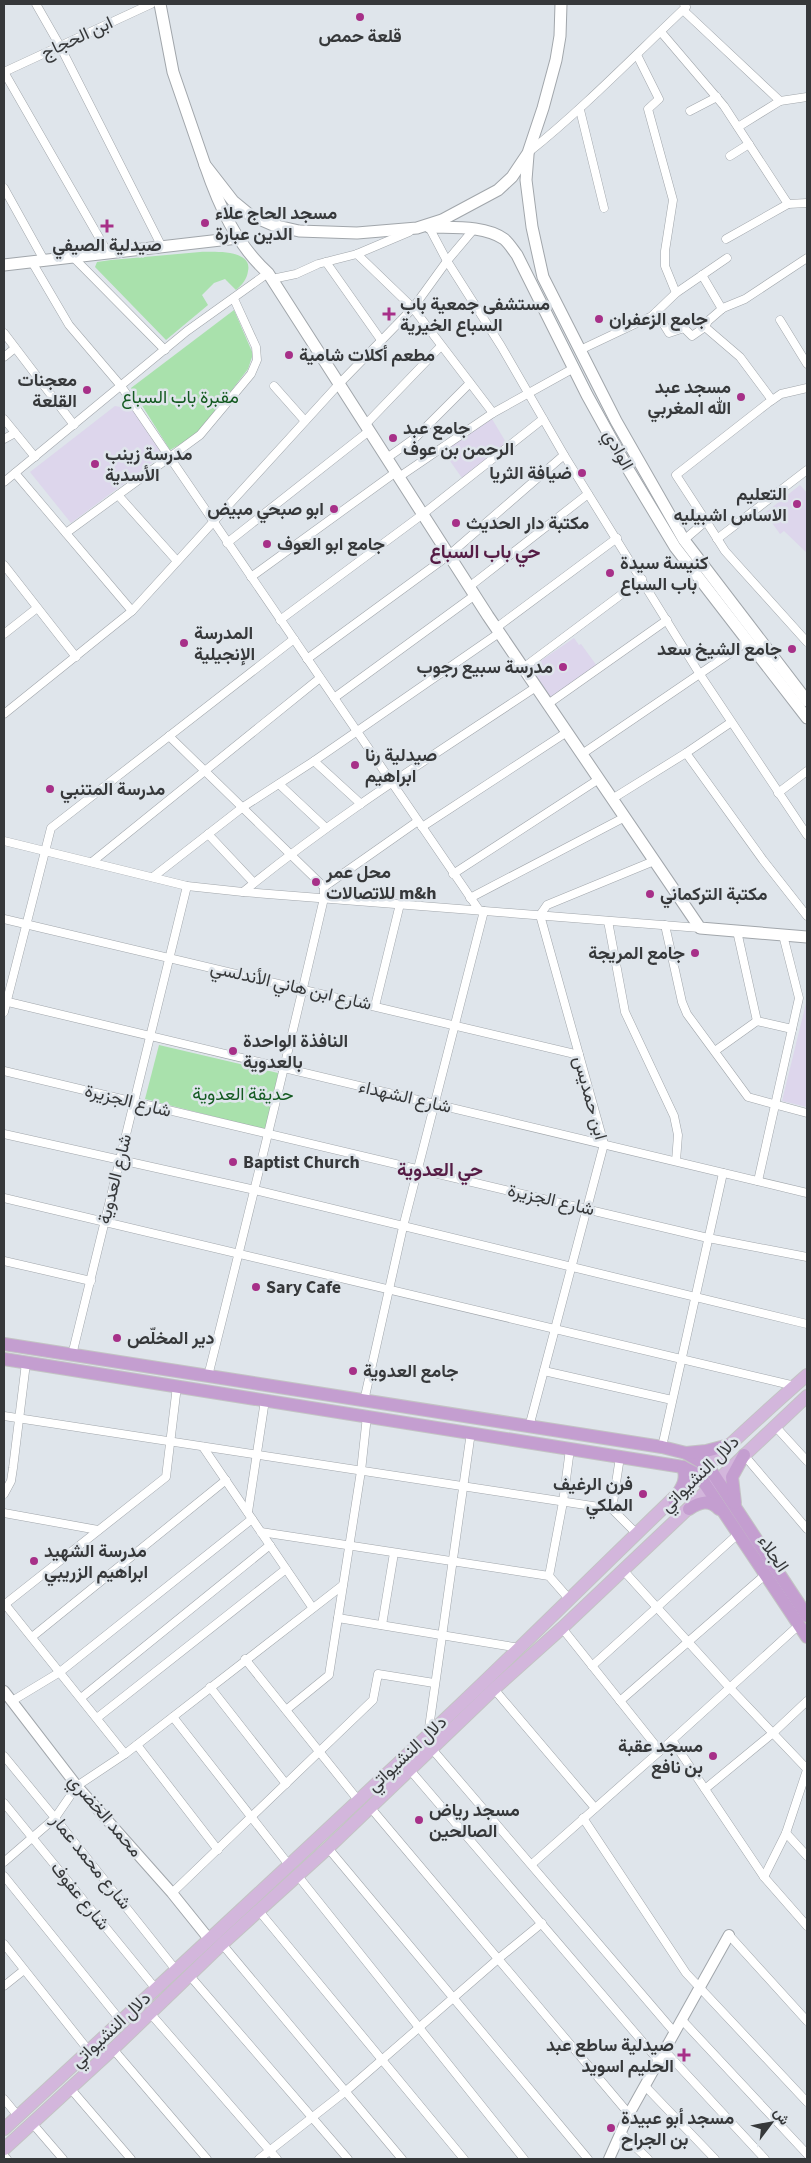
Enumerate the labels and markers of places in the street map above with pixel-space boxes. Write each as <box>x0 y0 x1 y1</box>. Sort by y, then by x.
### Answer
marker: قلعة حمص <box>354 11 366 23</box>
place label: قلعة حمص <box>318 24 402 49</box>
place label: مسجد الحاج علاء الدين عبارة <box>215 201 337 247</box>
marker: مسجد الحاج علاء الدين عبارة <box>199 217 211 229</box>
marker: صيدلية الصيفي <box>101 220 113 232</box>
place label: صيدلية الصيفي <box>52 233 162 260</box>
place label: مستشفى جمعية باب السباع الخيرية <box>400 292 550 338</box>
marker: مستشفى جمعية باب السباع الخيرية <box>382 307 396 321</box>
place label: جامع الزعفران <box>609 307 708 332</box>
marker: جامع الزعفران <box>593 313 605 325</box>
place label: مطعم أكلات شامية <box>299 343 435 368</box>
marker: مطعم أكلات شامية <box>283 349 295 361</box>
place label: معجنات القلعة <box>18 368 77 414</box>
place label: مسجد عبد الله المغربي <box>647 375 731 423</box>
marker: معجنات القلعة <box>81 384 93 396</box>
marker: مسجد عبد الله المغربي <box>735 391 747 403</box>
place label: جامع عبد الرحمن بن عوف <box>403 416 514 462</box>
marker: جامع عبد الرحمن بن عوف <box>387 432 399 444</box>
place label: مدرسة زينب الأسدية <box>105 442 193 488</box>
marker: مدرسة زينب الأسدية <box>89 458 101 470</box>
place label: ضيافة الثريا <box>489 461 572 486</box>
marker: ضيافة الثريا <box>576 467 588 479</box>
place label: التعلیم الاساس اشبیلیه <box>674 482 787 528</box>
place label: ابو صبحي مبيض <box>207 497 324 524</box>
marker: التعلیم الاساس اشبیلیه <box>791 498 803 510</box>
marker: ابو صبحي مبيض <box>328 503 340 515</box>
place label: مكتبة دار الحديث <box>466 511 590 536</box>
marker: مكتبة دار الحديث <box>450 517 462 529</box>
place label: جامع ابو العوف <box>277 532 385 557</box>
marker: جامع ابو العوف <box>261 538 273 550</box>
place label: كنيسة سيدة باب السباع <box>620 551 709 597</box>
marker: كنيسة سيدة باب السباع <box>604 567 616 579</box>
place label: المدرسة الإنجيلية <box>194 621 255 667</box>
marker: المدرسة الإنجيلية <box>178 637 190 649</box>
place label: جامع الشيخ سعد <box>657 637 782 662</box>
marker: جامع الشيخ سعد <box>786 643 798 655</box>
place label: مدرسة سبيع رجوب <box>417 655 553 680</box>
marker: مدرسة سبيع رجوب <box>557 661 569 673</box>
place label: صيدلية رنا ابراهيم <box>365 743 437 789</box>
marker: صيدلية رنا ابراهيم <box>349 759 361 771</box>
place label: مدرسة المتنبي <box>60 777 166 804</box>
marker: مدرسة المتنبي <box>44 783 56 795</box>
place label: محل عمر للاتصالات m&h <box>325 860 437 906</box>
marker: محل عمر للاتصالات m&h <box>310 876 322 888</box>
place label: مكتبة التركماني <box>660 882 768 909</box>
marker: مكتبة التركماني <box>644 888 656 900</box>
place label: جامع المريجة <box>588 941 685 966</box>
marker: جامع المريجة <box>689 947 701 959</box>
place label: النافذة الواحدة بالعدوية <box>243 1029 348 1075</box>
marker: النافذة الواحدة بالعدوية <box>227 1045 239 1057</box>
place label: Baptist Church <box>243 1150 360 1175</box>
marker: Baptist Church <box>227 1156 239 1168</box>
place label: Sary Cafe <box>266 1275 341 1300</box>
marker: Sary Cafe <box>250 1281 262 1293</box>
place label: دير المخلّص <box>127 1326 215 1351</box>
marker: دير المخلّص <box>111 1332 123 1344</box>
place label: جامع العدوية <box>363 1359 458 1384</box>
marker: جامع العدوية <box>347 1365 359 1377</box>
place label: فرن الرغيف الملكي <box>553 1472 633 1520</box>
marker: فرن الرغيف الملكي <box>637 1488 649 1500</box>
place label: مدرسة الشهيد ابراهيم الزريبي <box>44 1539 148 1587</box>
marker: مدرسة الشهيد ابراهيم الزريبي <box>28 1555 40 1567</box>
place label: مسجد عقبة بن نافع <box>618 1734 703 1780</box>
marker: مسجد عقبة بن نافع <box>707 1750 719 1762</box>
place label: مسجد رياض الصالحين <box>429 1798 520 1844</box>
marker: مسجد رياض الصالحين <box>413 1814 425 1826</box>
place label: صيدلية ساطع عبد الحليم اسويد <box>546 2033 674 2079</box>
marker: صيدلية ساطع عبد الحليم اسويد <box>678 2049 690 2061</box>
place label: مسجد أبو عبيدة بن الجراح <box>621 2106 735 2152</box>
marker: مسجد أبو عبيدة بن الجراح <box>605 2122 617 2134</box>

